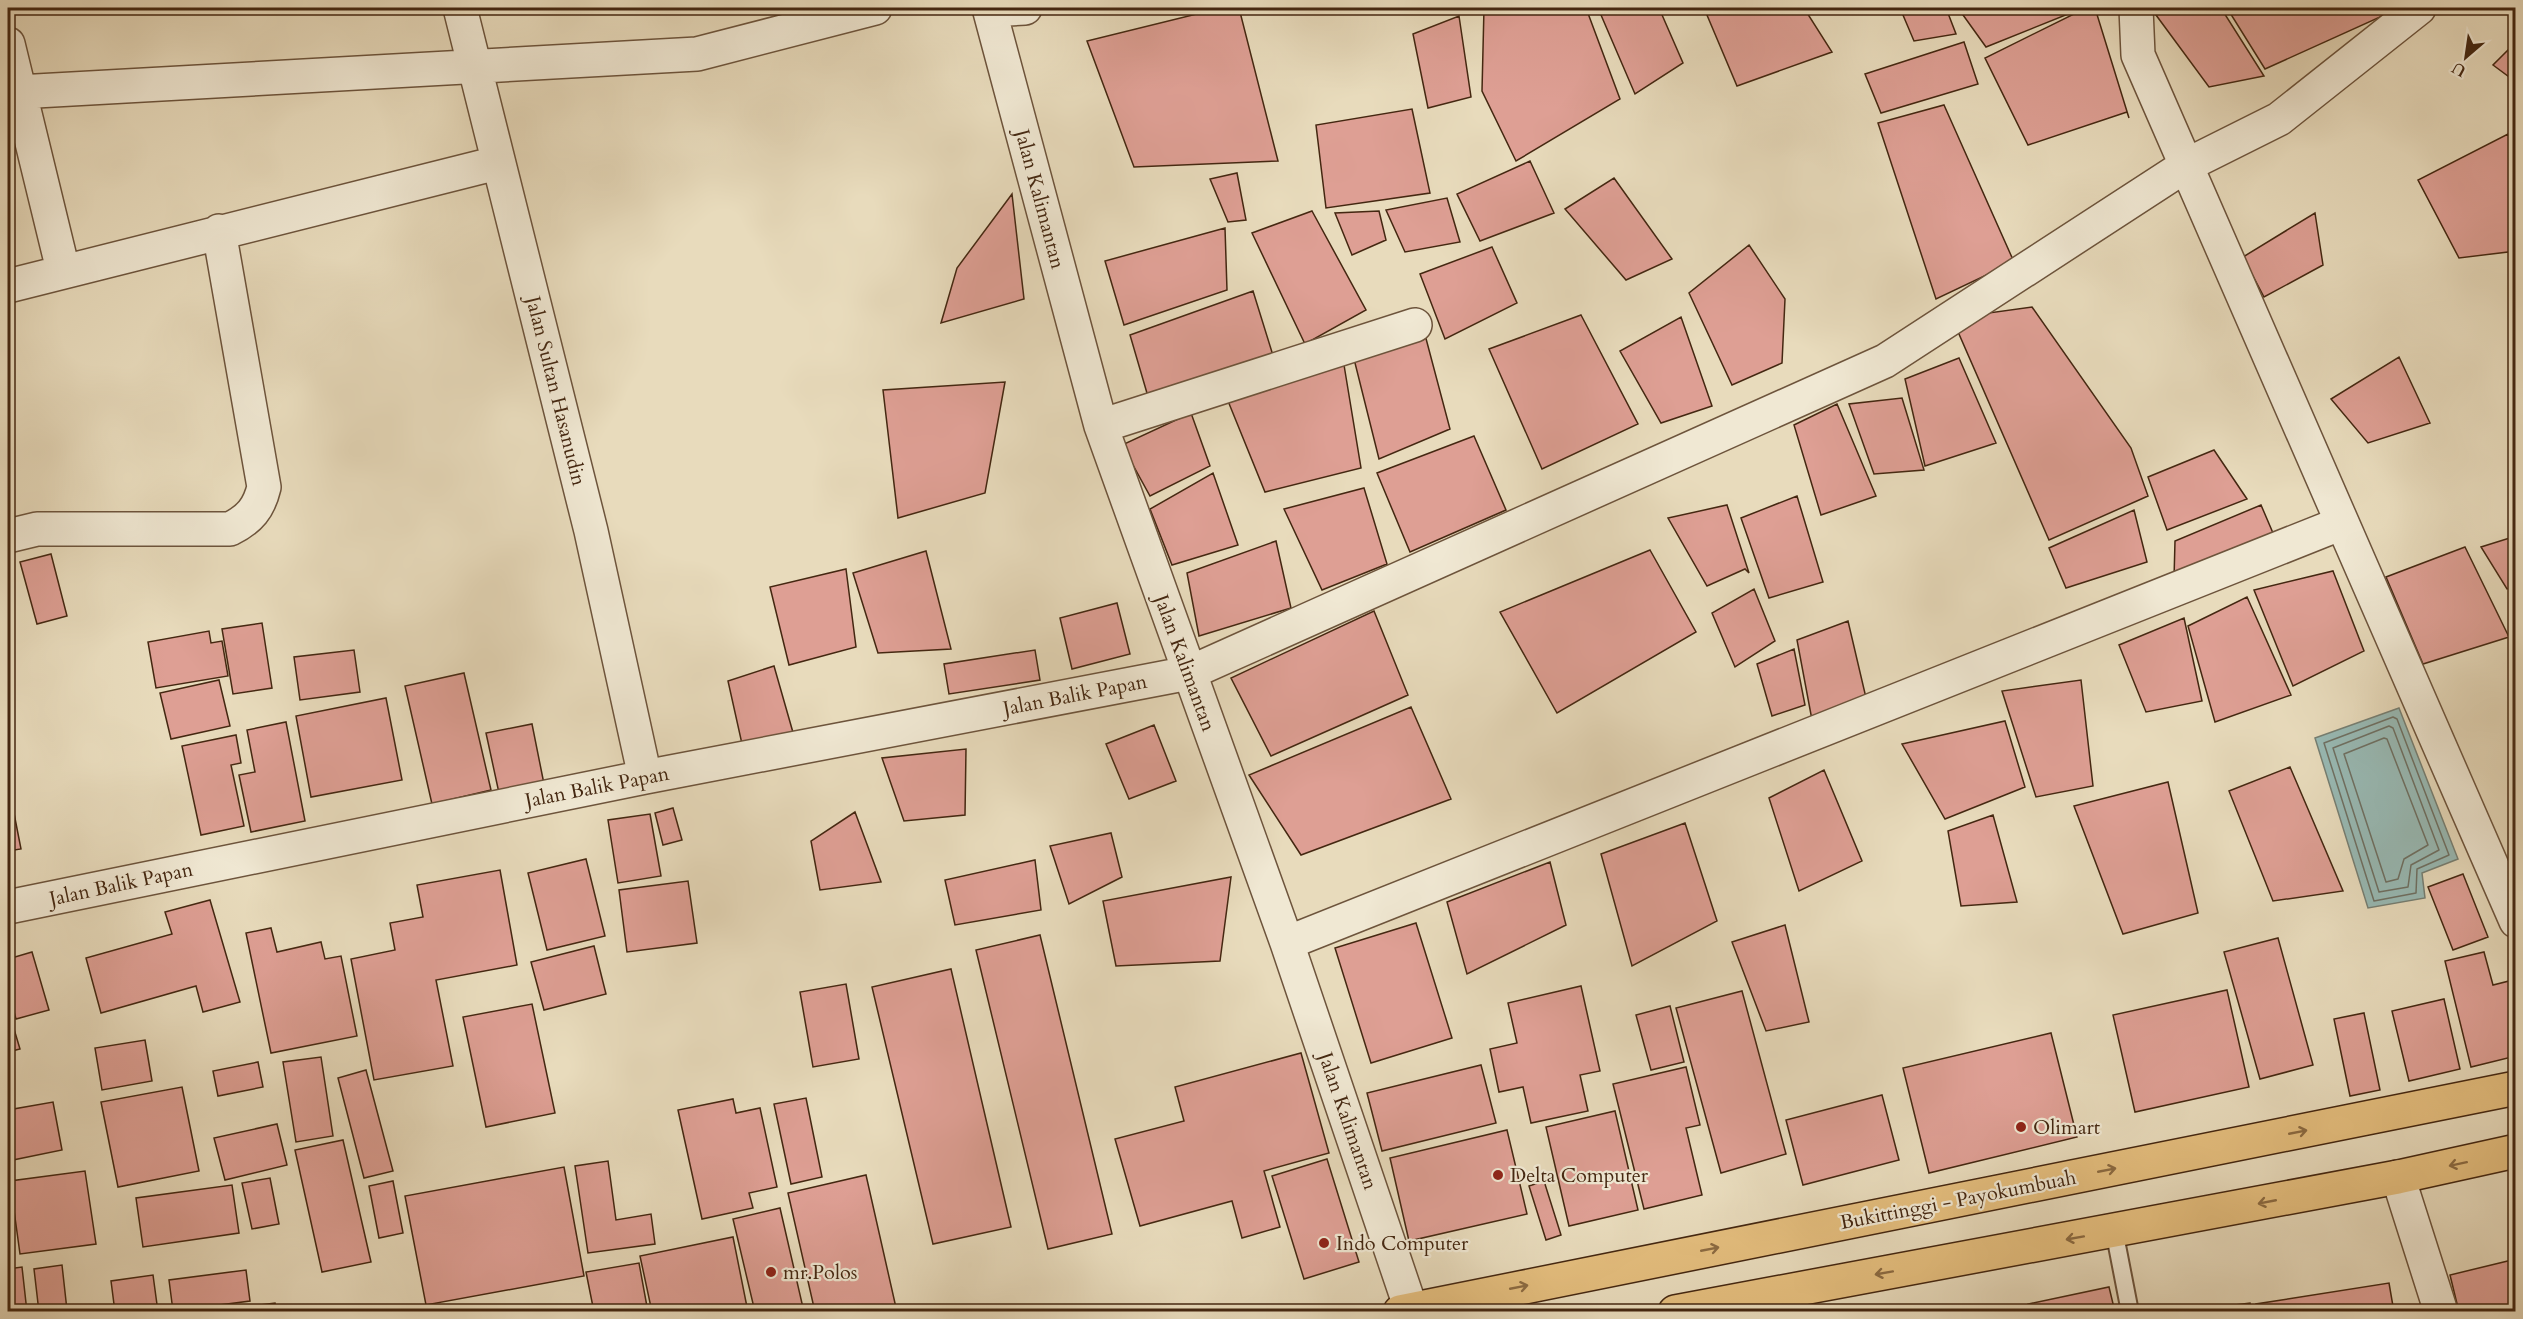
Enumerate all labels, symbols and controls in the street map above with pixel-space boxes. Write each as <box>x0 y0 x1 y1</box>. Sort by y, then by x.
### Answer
north arrow <box>2436 27 2496 87</box>
text: U <box>2448 56 2470 82</box>
street label: Jalan Kalimantan <box>1008 123 1072 272</box>
street label: Jalan Sultan Hasanudin <box>519 291 593 489</box>
street label: Jalan Kalimantan <box>1147 588 1222 736</box>
street label: Jalan Balik Papan <box>998 668 1150 723</box>
street label: Jalan Balik Papan <box>520 760 672 815</box>
street label: Jalan Balik Papan <box>44 855 196 913</box>
street label: Jalan Kalimantan <box>1311 1046 1384 1194</box>
place label: Olimart <box>2033 1114 2101 1141</box>
marker: Olimart <box>2014 1120 2028 1134</box>
one-way arrow <box>2288 1126 2308 1137</box>
one-way arrow <box>2449 1158 2468 1170</box>
place label: Delta Computer <box>1510 1162 1649 1189</box>
street label: Bukittinggi - Payokumbuah <box>1838 1164 2078 1236</box>
one-way arrow <box>2097 1164 2116 1175</box>
marker: Delta Computer <box>1491 1168 1505 1182</box>
one-way arrow <box>2258 1196 2277 1207</box>
place label: Indo Computer <box>1336 1230 1469 1257</box>
one-way arrow <box>2066 1232 2086 1243</box>
marker: Indo Computer <box>1317 1236 1331 1250</box>
one-way arrow <box>1700 1243 1719 1254</box>
place label: mr.Polos <box>783 1259 858 1286</box>
marker: mr.Polos <box>764 1265 778 1279</box>
one-way arrow <box>1874 1268 1894 1279</box>
one-way arrow <box>1509 1281 1528 1293</box>

